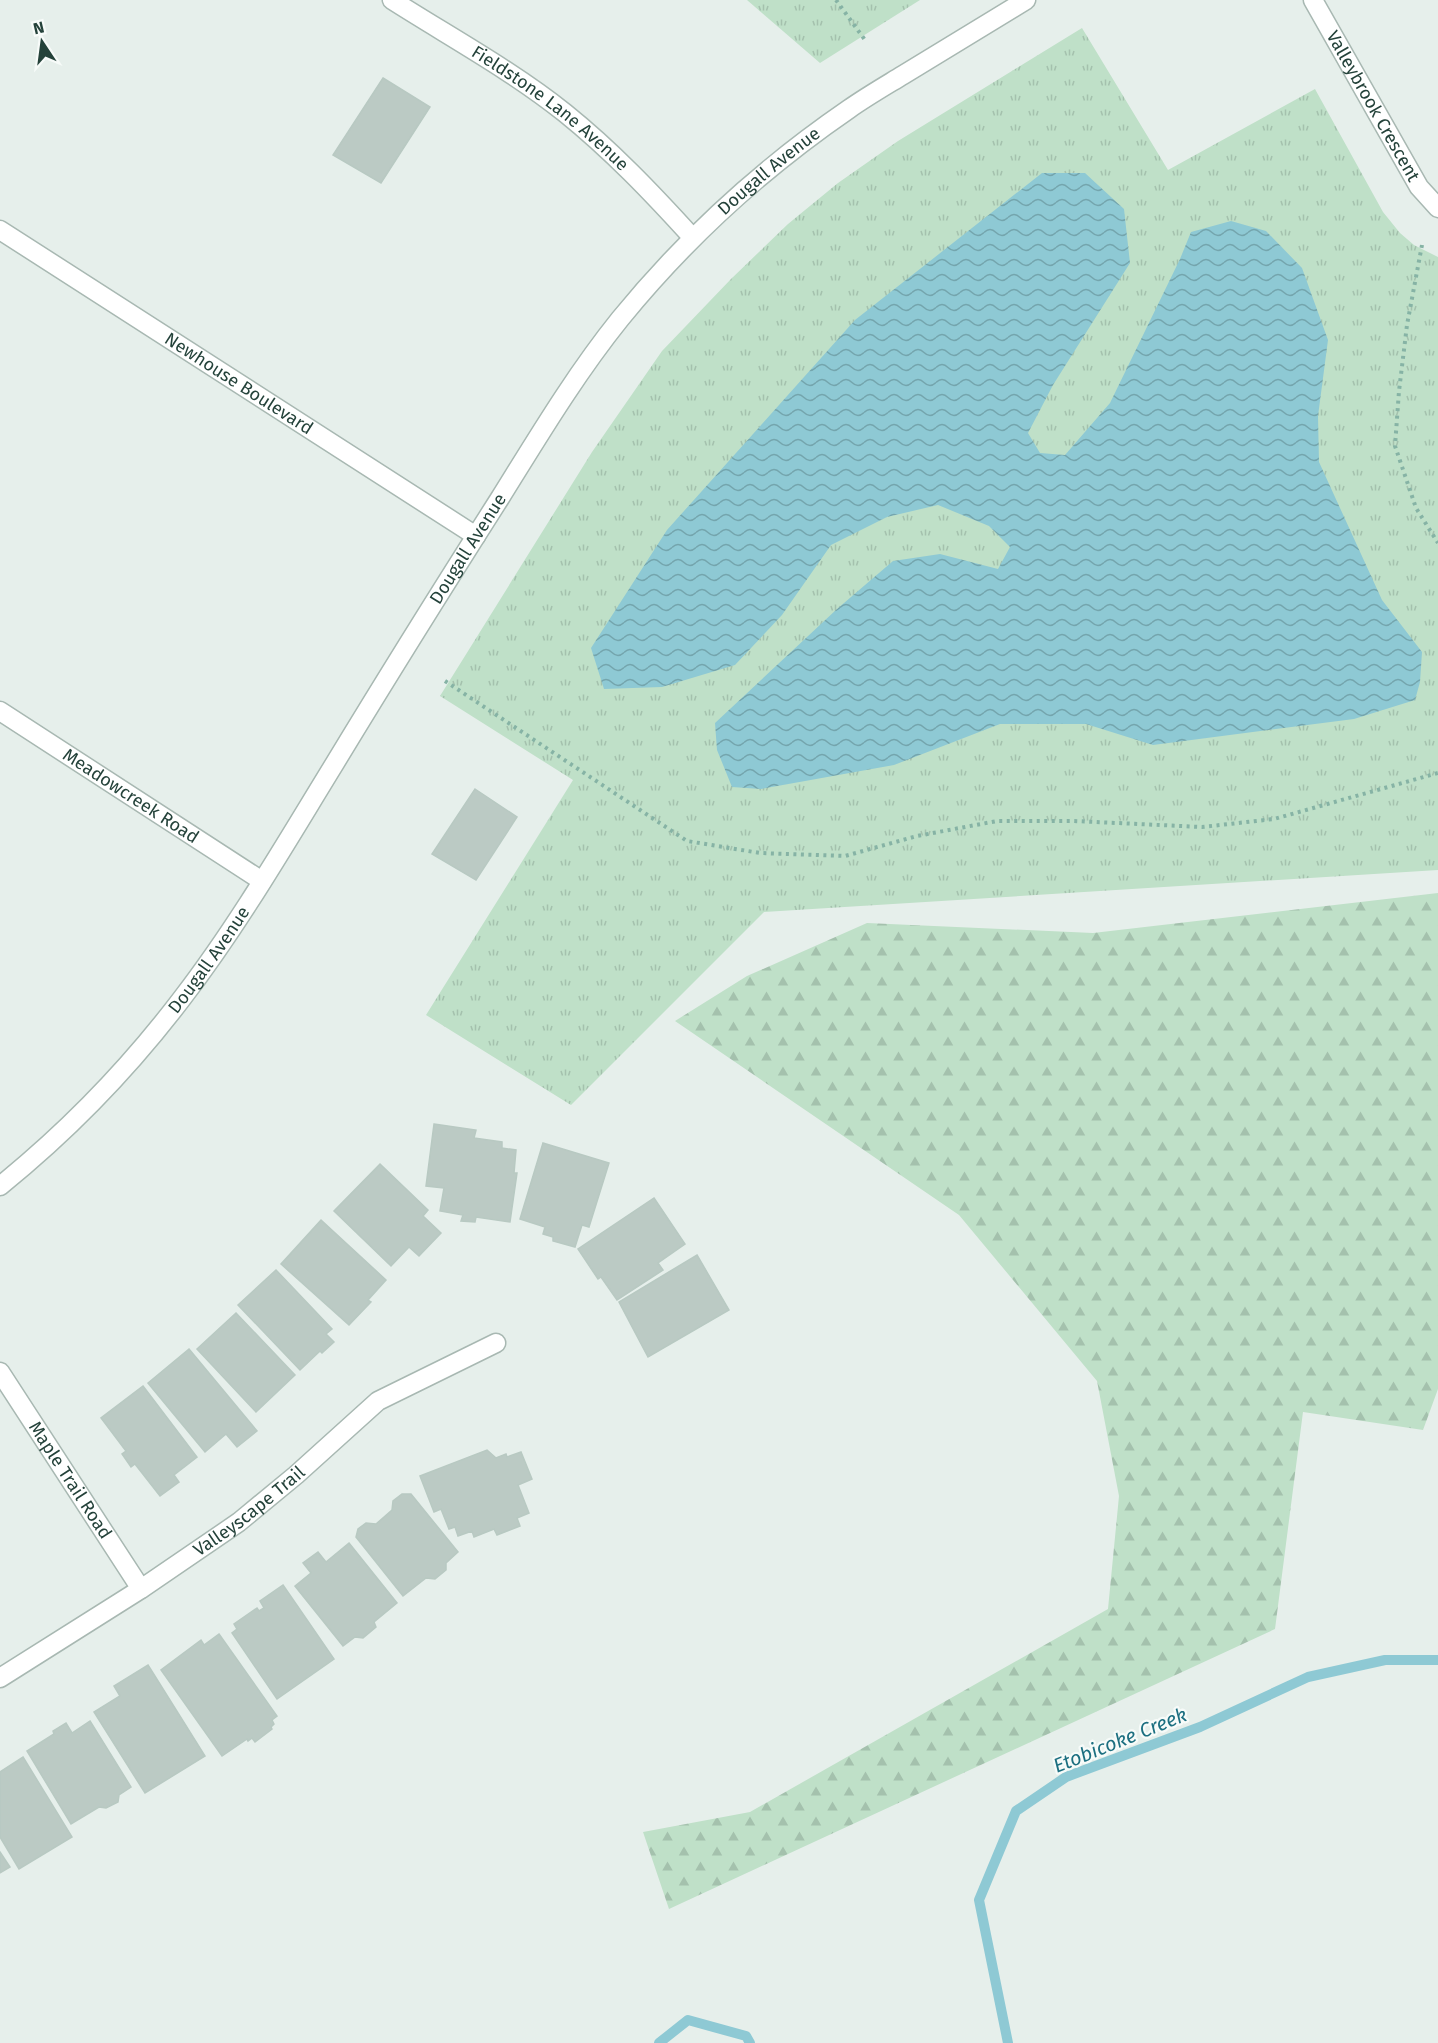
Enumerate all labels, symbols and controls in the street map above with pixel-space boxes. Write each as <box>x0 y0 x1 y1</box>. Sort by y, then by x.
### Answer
north arrow <box>12 12 72 72</box>
text: N <box>31 17 46 38</box>
street label: Valleybrook Crescent <box>1322 27 1425 186</box>
street label: Fieldstone Lane Avenue <box>468 41 633 175</box>
street label: Dougall Avenue <box>713 122 824 220</box>
street label: Newhouse Boulevard <box>161 328 317 439</box>
street label: Dougall Avenue <box>425 489 511 608</box>
street label: Meadowcreek Road <box>59 744 203 848</box>
street label: Dougall Avenue <box>163 902 254 1018</box>
street label: Maple Trail Road <box>24 1417 117 1543</box>
street label: Valleyscape Trail <box>189 1461 309 1561</box>
water label: Etobicoke Creek <box>1050 1702 1190 1778</box>

